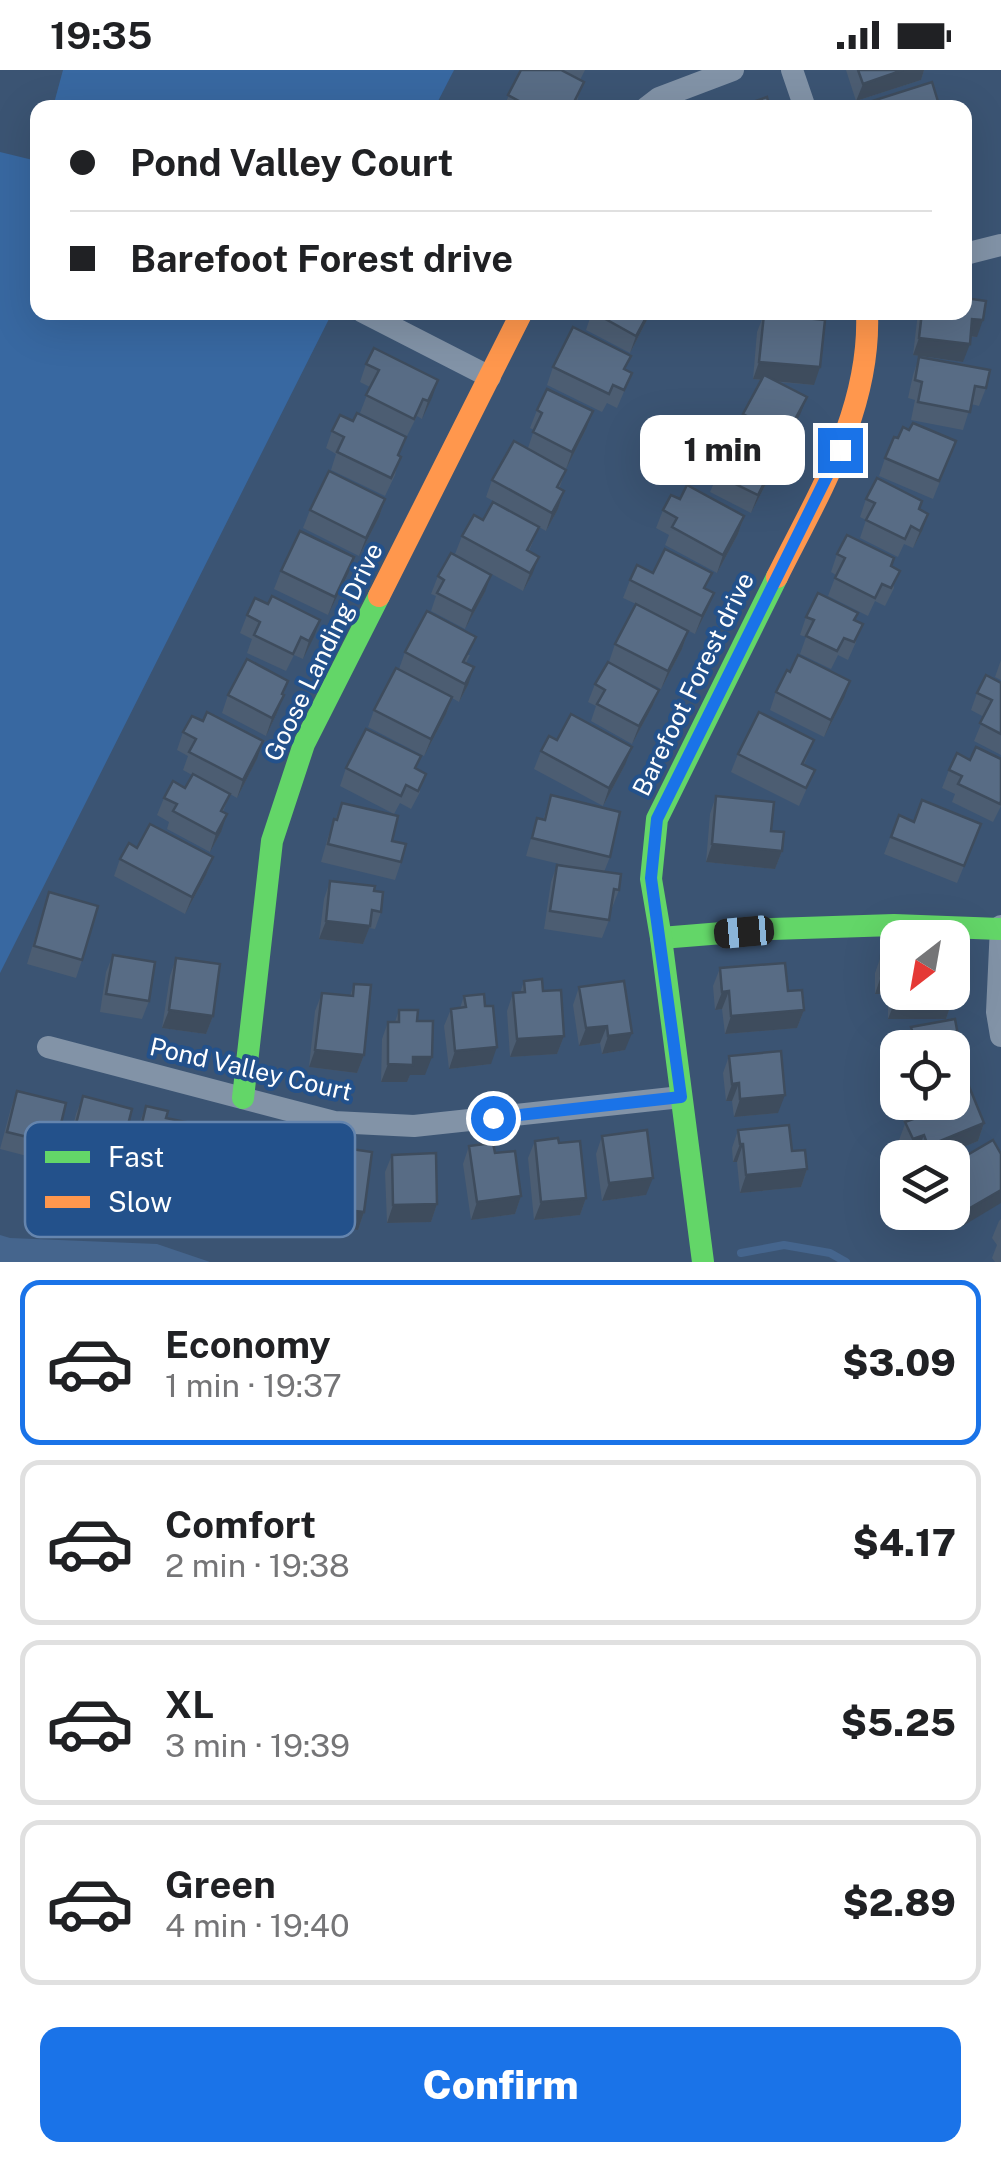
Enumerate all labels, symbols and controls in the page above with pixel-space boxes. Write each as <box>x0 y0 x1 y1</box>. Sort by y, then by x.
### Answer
text: 19:35 <box>50 13 152 58</box>
text: Pond Valley Court <box>130 140 453 185</box>
text: Barefoot Forest drive <box>130 236 513 281</box>
callout: 1 min <box>640 415 805 485</box>
route end <box>818 428 863 473</box>
text: 1 min <box>683 431 762 468</box>
street label: Goose Landing Drive <box>257 538 389 766</box>
street label: Barefoot Forest drive <box>626 567 760 801</box>
car <box>713 914 775 950</box>
north arrow <box>880 920 970 1010</box>
map controls <box>880 920 970 1230</box>
button: locate <box>880 1030 970 1120</box>
street label: Pond Valley Court <box>147 1031 355 1107</box>
route start <box>471 1096 516 1141</box>
legend <box>25 1122 355 1237</box>
text: Fast <box>108 1140 164 1173</box>
button: layers <box>880 1140 970 1230</box>
text: Slow <box>108 1185 172 1218</box>
icon: car <box>45 1318 135 1408</box>
text: Economy <box>165 1322 331 1367</box>
text: $3.09 <box>842 1340 956 1385</box>
text: 1 min · 19:37 <box>165 1367 342 1404</box>
icon: car <box>45 1498 135 1588</box>
text: Comfort <box>165 1502 316 1547</box>
text: $4.17 <box>852 1520 956 1565</box>
text: 2 min · 19:38 <box>165 1547 350 1584</box>
icon: car <box>45 1678 135 1768</box>
text: XL <box>165 1682 214 1727</box>
text: $5.25 <box>841 1700 956 1745</box>
text: 3 min · 19:39 <box>165 1727 350 1764</box>
icon: car <box>45 1858 135 1948</box>
text: Green <box>165 1862 276 1907</box>
text: $2.89 <box>842 1880 956 1925</box>
text: 4 min · 19:40 <box>165 1907 350 1944</box>
button: Confirm <box>40 2027 961 2142</box>

